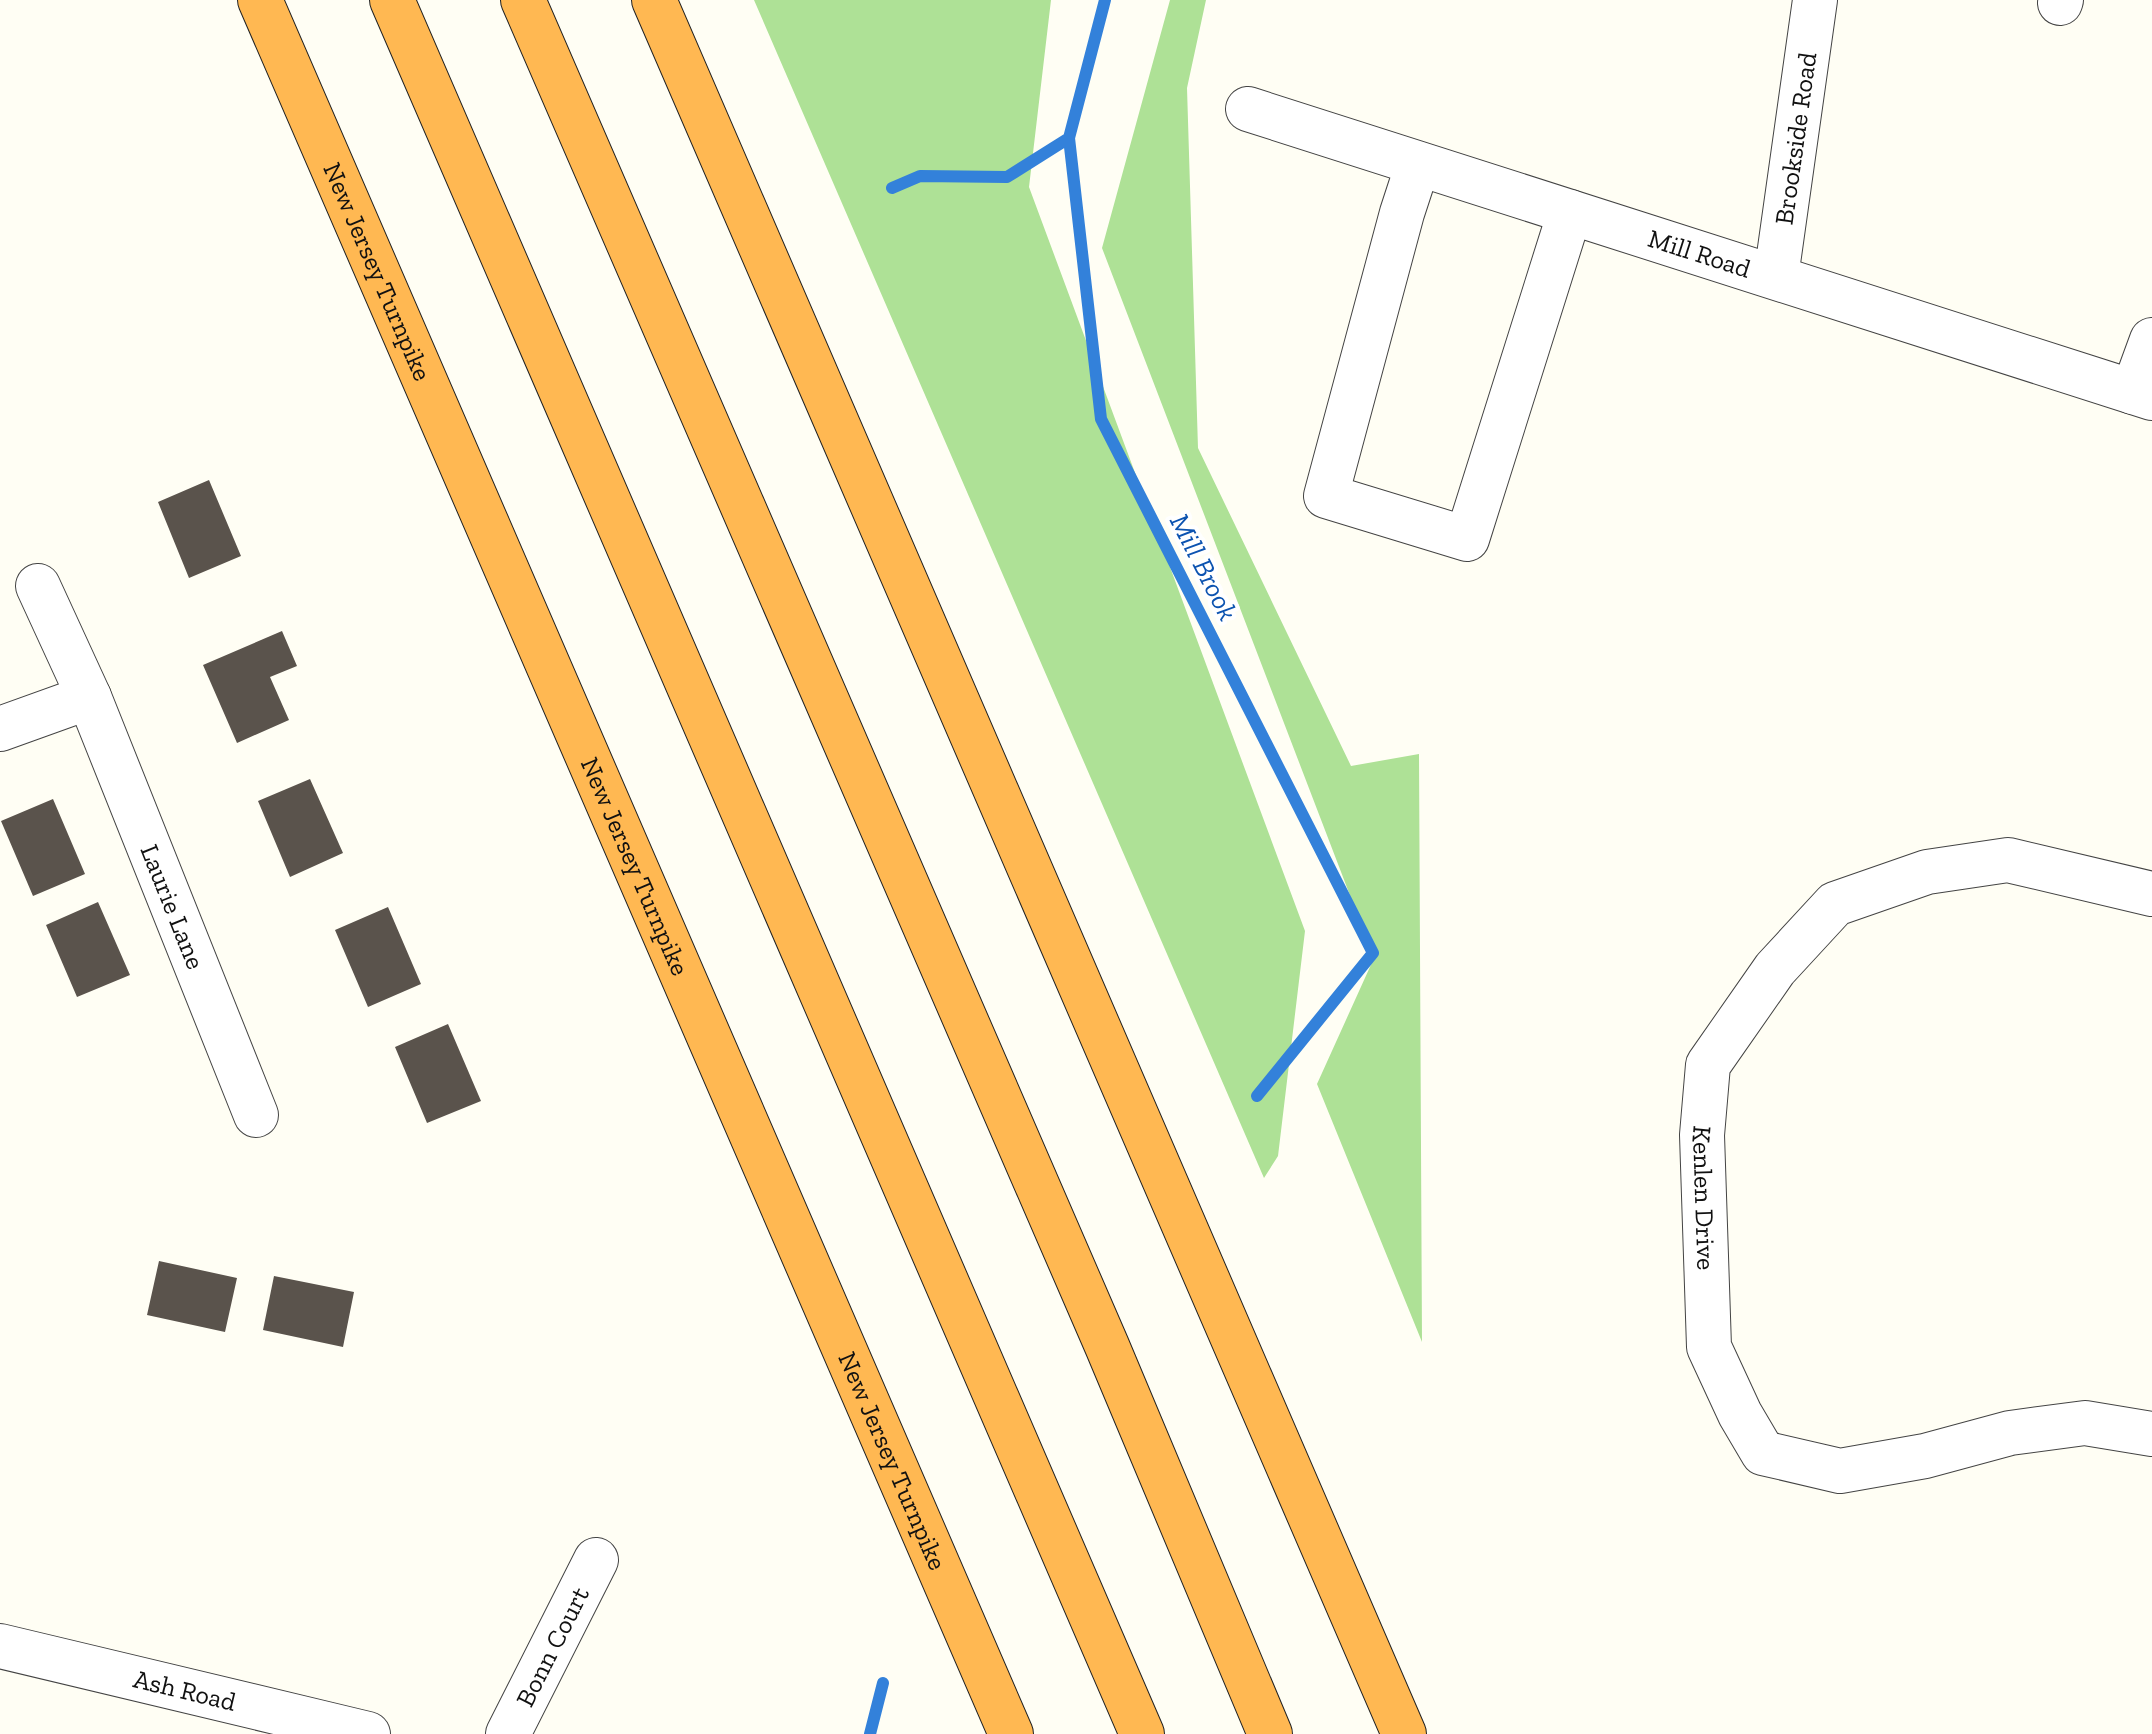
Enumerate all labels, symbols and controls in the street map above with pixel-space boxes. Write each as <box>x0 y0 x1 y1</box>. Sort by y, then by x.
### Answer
street label: Brookside Road <box>1768 50 1823 227</box>
street label: New Jersey Turnpike <box>316 158 439 386</box>
street label: Mill Road <box>1644 222 1755 285</box>
water label: Mill Brook <box>1163 508 1245 626</box>
street label: New Jersey Turnpike <box>574 752 696 980</box>
street label: Laurie Lane <box>134 840 212 974</box>
street label: Kenlen Drive <box>1685 1124 1722 1271</box>
street label: New Jersey Turnpike <box>831 1347 954 1575</box>
street label: Bonn Court <box>509 1581 596 1712</box>
street label: Ash Road <box>130 1662 239 1718</box>

